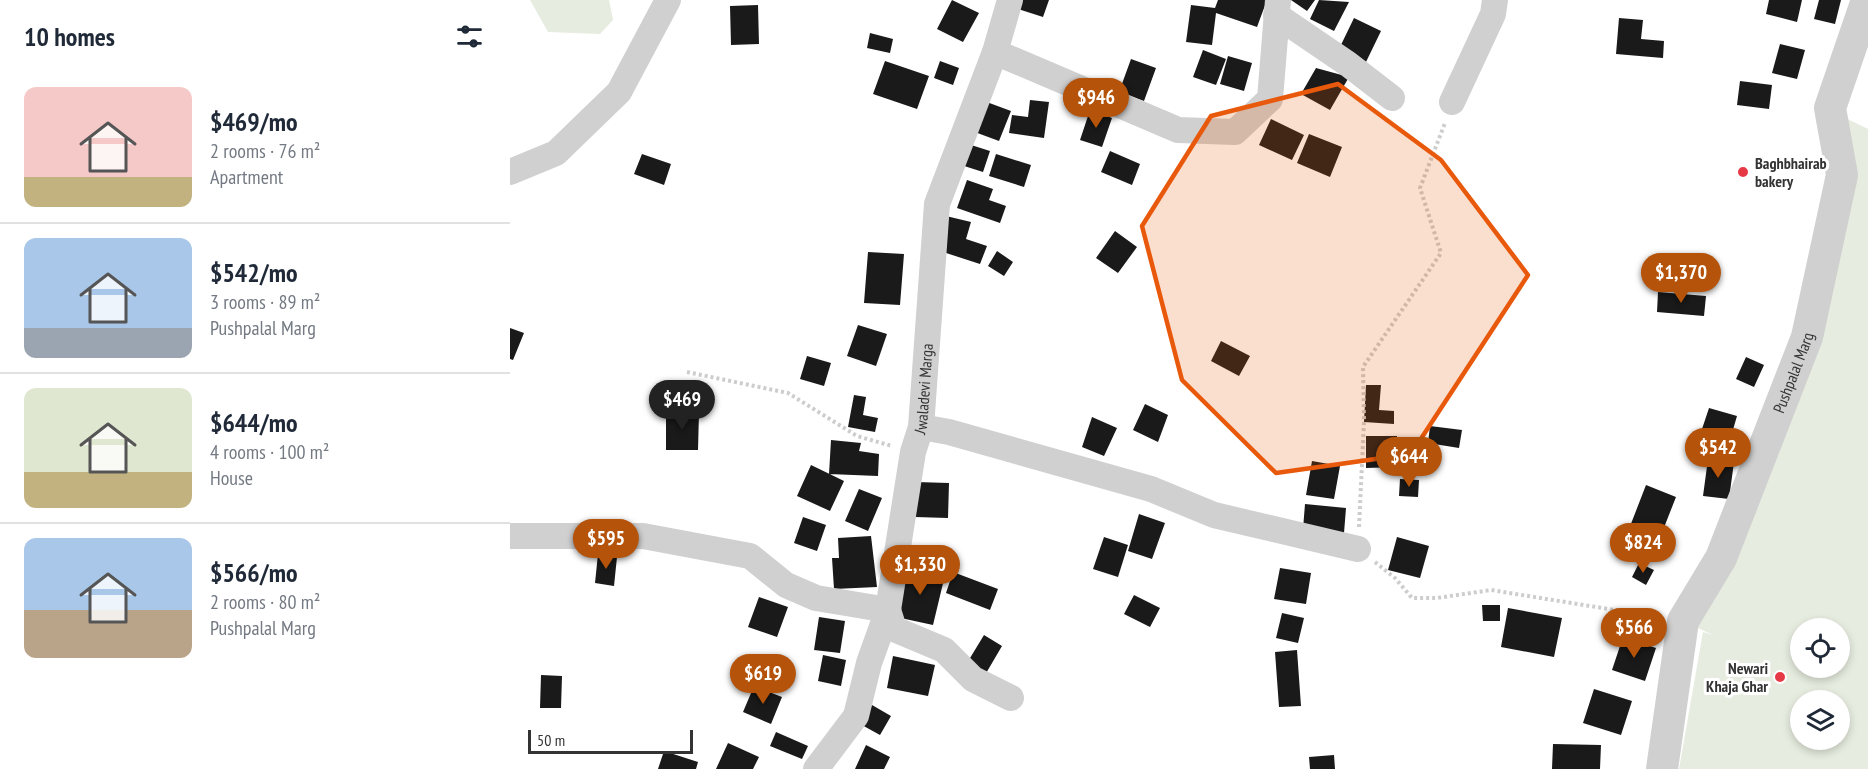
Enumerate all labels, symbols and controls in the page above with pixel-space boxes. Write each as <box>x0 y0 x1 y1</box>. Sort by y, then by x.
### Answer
text: 10 homes <box>24 20 115 53</box>
icon: filters <box>453 20 486 53</box>
pin: $946 <box>1060 78 1132 129</box>
text: $946 <box>1077 84 1115 110</box>
text: $469/mo <box>210 105 298 138</box>
icon: home <box>72 111 144 183</box>
text: 2 rooms · 76 m² <box>210 138 320 164</box>
place label: Baghbhairab bakery <box>1755 153 1827 191</box>
text: Apartment <box>210 164 283 190</box>
marker: Baghbhairab bakery <box>1736 165 1750 179</box>
pin: $1,370 <box>1632 253 1730 304</box>
text: $542/mo <box>210 256 298 289</box>
text: $1,370 <box>1655 259 1707 285</box>
icon: home <box>72 262 144 334</box>
text: 3 rooms · 89 m² <box>210 289 320 315</box>
text: Pushpalal Marg <box>210 315 316 341</box>
street label: Pushpalal Marg <box>1768 331 1818 416</box>
street label: Jwaladevi Marga <box>909 343 937 437</box>
pin: $469 <box>646 380 718 431</box>
text: $469 <box>663 386 701 412</box>
text: $644/mo <box>210 406 298 439</box>
icon: home <box>72 412 144 484</box>
pin: $542 <box>1682 428 1754 479</box>
text: $542 <box>1699 434 1737 460</box>
pin: $644 <box>1373 437 1445 488</box>
text: 4 rooms · 100 m² <box>210 439 329 465</box>
text: $644 <box>1390 443 1428 469</box>
text: House <box>210 465 253 491</box>
pin: $595 <box>570 519 642 570</box>
pin: $824 <box>1607 523 1679 574</box>
text: $595 <box>587 525 625 551</box>
text: $824 <box>1624 529 1662 555</box>
pin: $1,330 <box>871 545 969 596</box>
text: $1,330 <box>894 551 946 577</box>
text: $566/mo <box>210 556 298 589</box>
icon: home <box>72 562 144 634</box>
text: 2 rooms · 80 m² <box>210 589 320 615</box>
pin: $566 <box>1598 608 1670 659</box>
text: $566 <box>1615 614 1653 640</box>
text: Pushpalal Marg <box>210 615 316 641</box>
map controls <box>1790 618 1850 750</box>
button: locate <box>1790 618 1850 678</box>
pin: $619 <box>727 654 799 705</box>
place label: Newari Khaja Ghar <box>1706 658 1768 696</box>
text: $619 <box>744 660 782 686</box>
marker: Newari Khaja Ghar <box>1773 670 1787 684</box>
button: layers <box>1790 690 1850 750</box>
scale bar <box>528 727 693 754</box>
text: 50 m <box>537 730 565 750</box>

